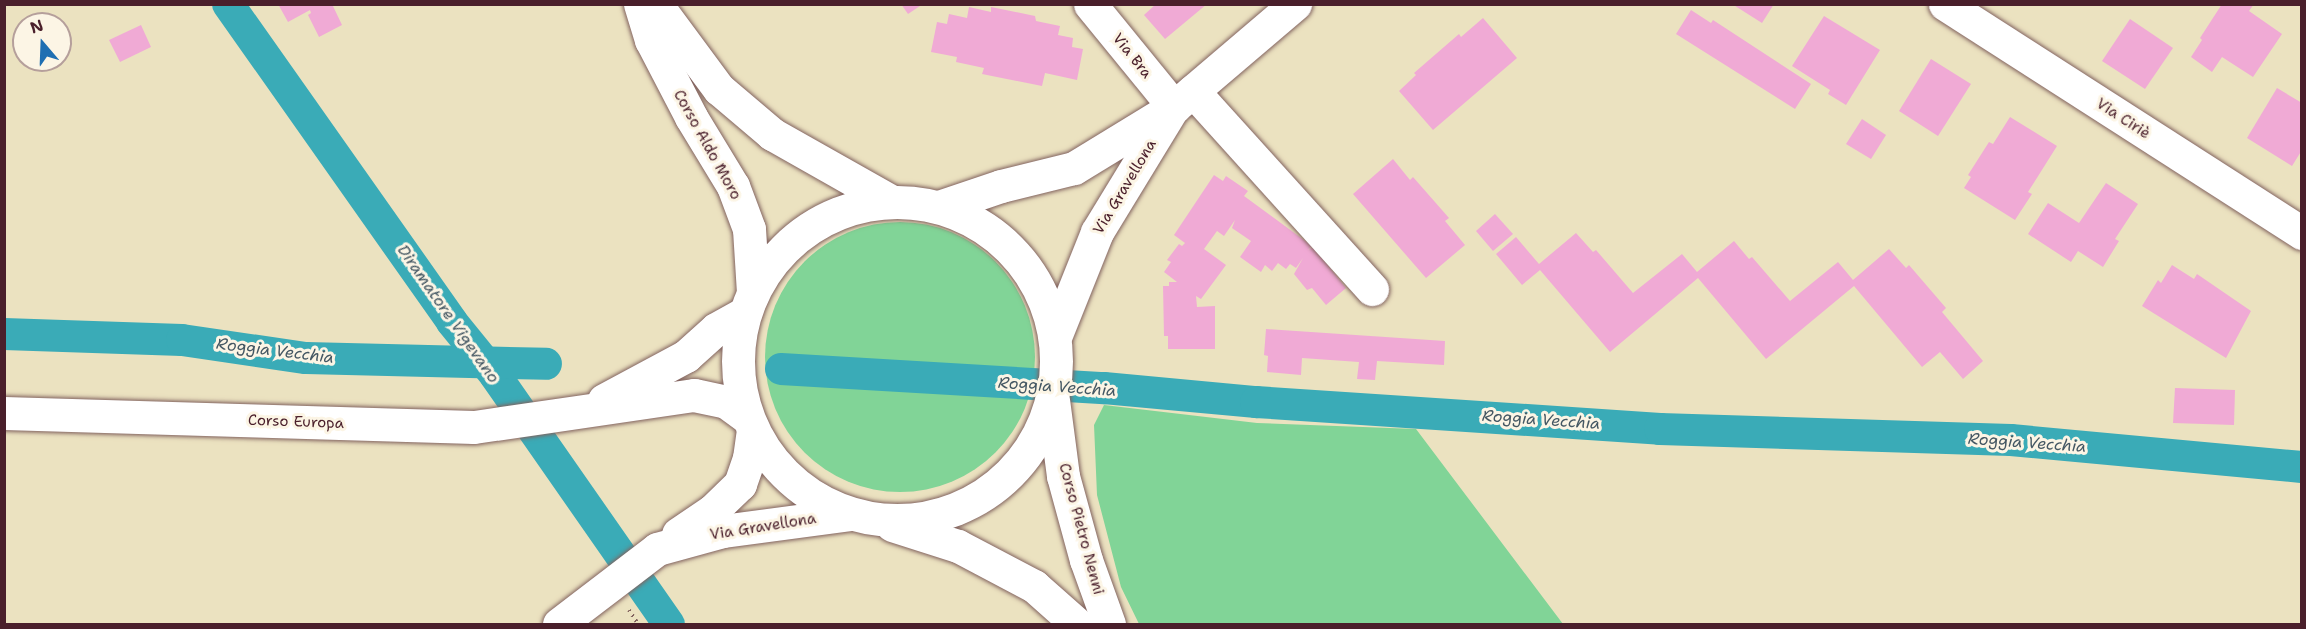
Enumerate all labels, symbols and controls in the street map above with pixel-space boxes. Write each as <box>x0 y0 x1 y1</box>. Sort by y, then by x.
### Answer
north arrow <box>12 12 72 72</box>
text: N <box>27 14 46 38</box>
street label: Via Bra <box>1108 30 1156 82</box>
street label: Corso Aldo Moro <box>669 87 745 203</box>
street label: Via Ciriè <box>2093 95 2153 143</box>
street label: Via Gravellona <box>1090 136 1160 238</box>
water label: Diramatore Vigevano <box>393 241 503 387</box>
water label: Roggia Vecchia <box>215 334 335 368</box>
water label: Roggia Vecchia <box>997 373 1117 401</box>
water label: Roggia Vecchia <box>1481 406 1601 434</box>
street label: Corso Europa <box>248 411 344 433</box>
water label: Roggia Vecchia <box>1967 429 2087 457</box>
street label: Corso Pietro Nenni <box>1055 461 1107 597</box>
street label: Via Gravellona <box>709 510 817 544</box>

